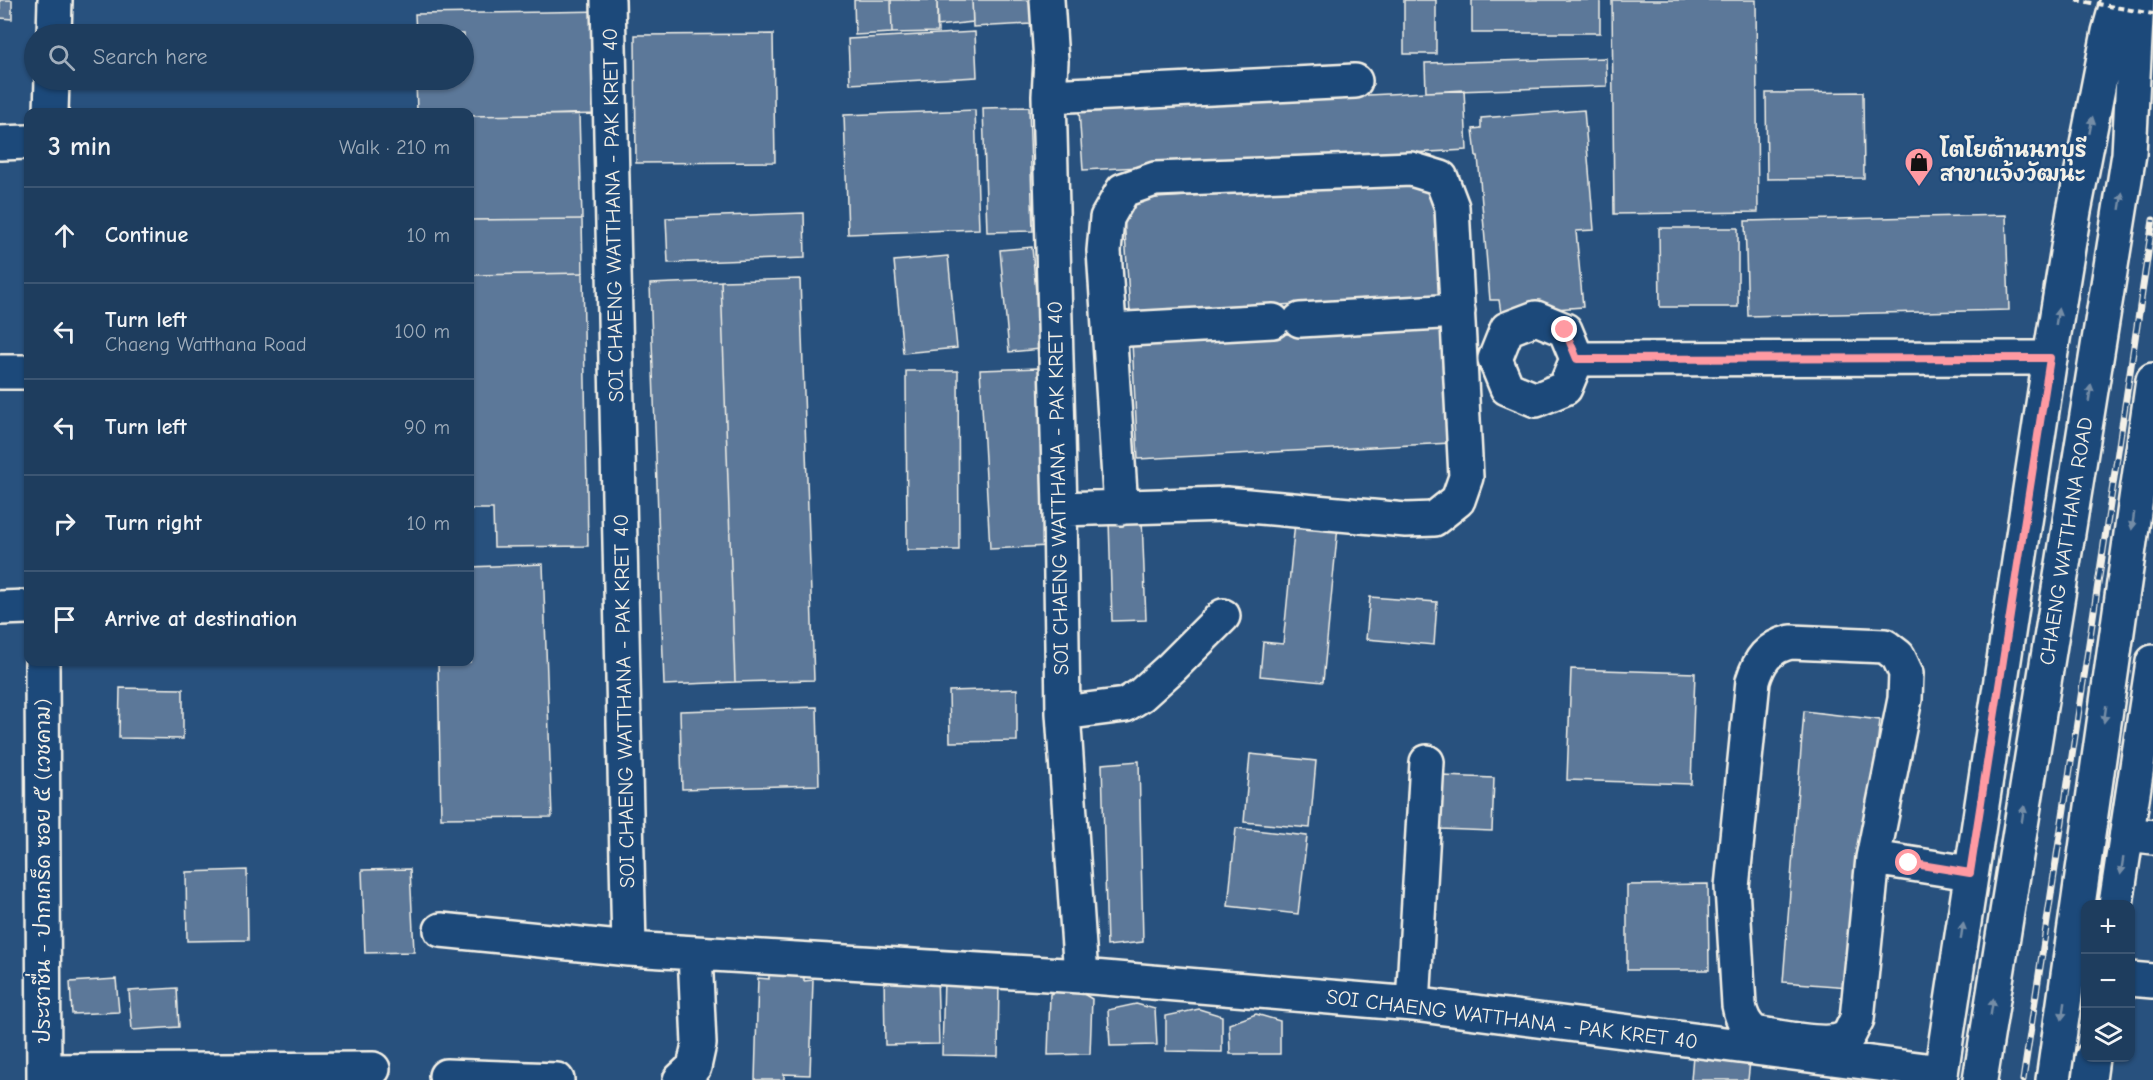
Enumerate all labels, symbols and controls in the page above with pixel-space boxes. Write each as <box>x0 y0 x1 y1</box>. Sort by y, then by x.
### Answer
search box <box>24 24 474 90</box>
street label: SOI CHAENG WATTHANA - PAK KRET 40 <box>598 28 628 402</box>
icon: search <box>45 41 78 74</box>
text: Search here <box>93 44 208 70</box>
one-way arrow <box>2087 116 2096 135</box>
text: 3 min <box>48 132 111 162</box>
place label: โตโยต้านนทบุรี สาขาแจ้งวัฒนะ <box>1939 135 2087 186</box>
text: Walk · 210 m <box>339 136 450 159</box>
shop icon: โตโยต้านนทบุรี สาขาแจ้งวัฒนะ <box>1903 146 1935 188</box>
one-way arrow <box>2117 191 2126 210</box>
icon: ahead <box>48 219 81 252</box>
text: Continue <box>105 222 188 248</box>
text: 10 m <box>407 224 450 247</box>
street label: SOI CHAENG WATTHANA - PAK KRET 40 <box>1043 301 1073 675</box>
text: Turn left <box>105 307 187 333</box>
one-way arrow <box>2052 308 2061 327</box>
icon: left <box>48 315 81 348</box>
route end <box>1551 316 1577 342</box>
text: 100 m <box>395 320 450 343</box>
text: Chaeng Watthana Road <box>105 333 307 356</box>
one-way arrow <box>2086 384 2095 403</box>
icon: left <box>48 411 81 444</box>
text: Turn left <box>105 414 187 440</box>
street label: CHAENG WATTHANA ROAD <box>2035 415 2097 667</box>
text: 90 m <box>404 416 450 439</box>
icon: right <box>48 507 81 540</box>
text: Turn right <box>105 510 202 536</box>
text: 10 m <box>407 512 450 535</box>
one-way arrow <box>2128 512 2137 531</box>
street label: SOI CHAENG WATTHANA - PAK KRET 40 <box>609 514 639 888</box>
icon: arrive <box>48 603 81 636</box>
text: Arrive at destination <box>105 606 297 632</box>
street label: ประชาชื่น - ปากเกร็ด ซอย ๕ (เวชคาม) <box>25 698 55 1044</box>
one-way arrow <box>2101 705 2110 724</box>
one-way arrow <box>2018 804 2027 823</box>
route start <box>1895 849 1921 875</box>
one-way arrow <box>2117 856 2126 875</box>
map controls <box>2081 900 2135 1062</box>
button: + <box>2081 900 2135 954</box>
one-way arrow <box>1957 921 1966 940</box>
button: − <box>2081 954 2135 1008</box>
street label: SOI CHAENG WATTHANA - PAK KRET 40 <box>1325 984 1699 1054</box>
one-way arrow <box>1987 997 1996 1016</box>
one-way arrow <box>2059 1002 2068 1021</box>
button: layers <box>2081 1008 2135 1062</box>

